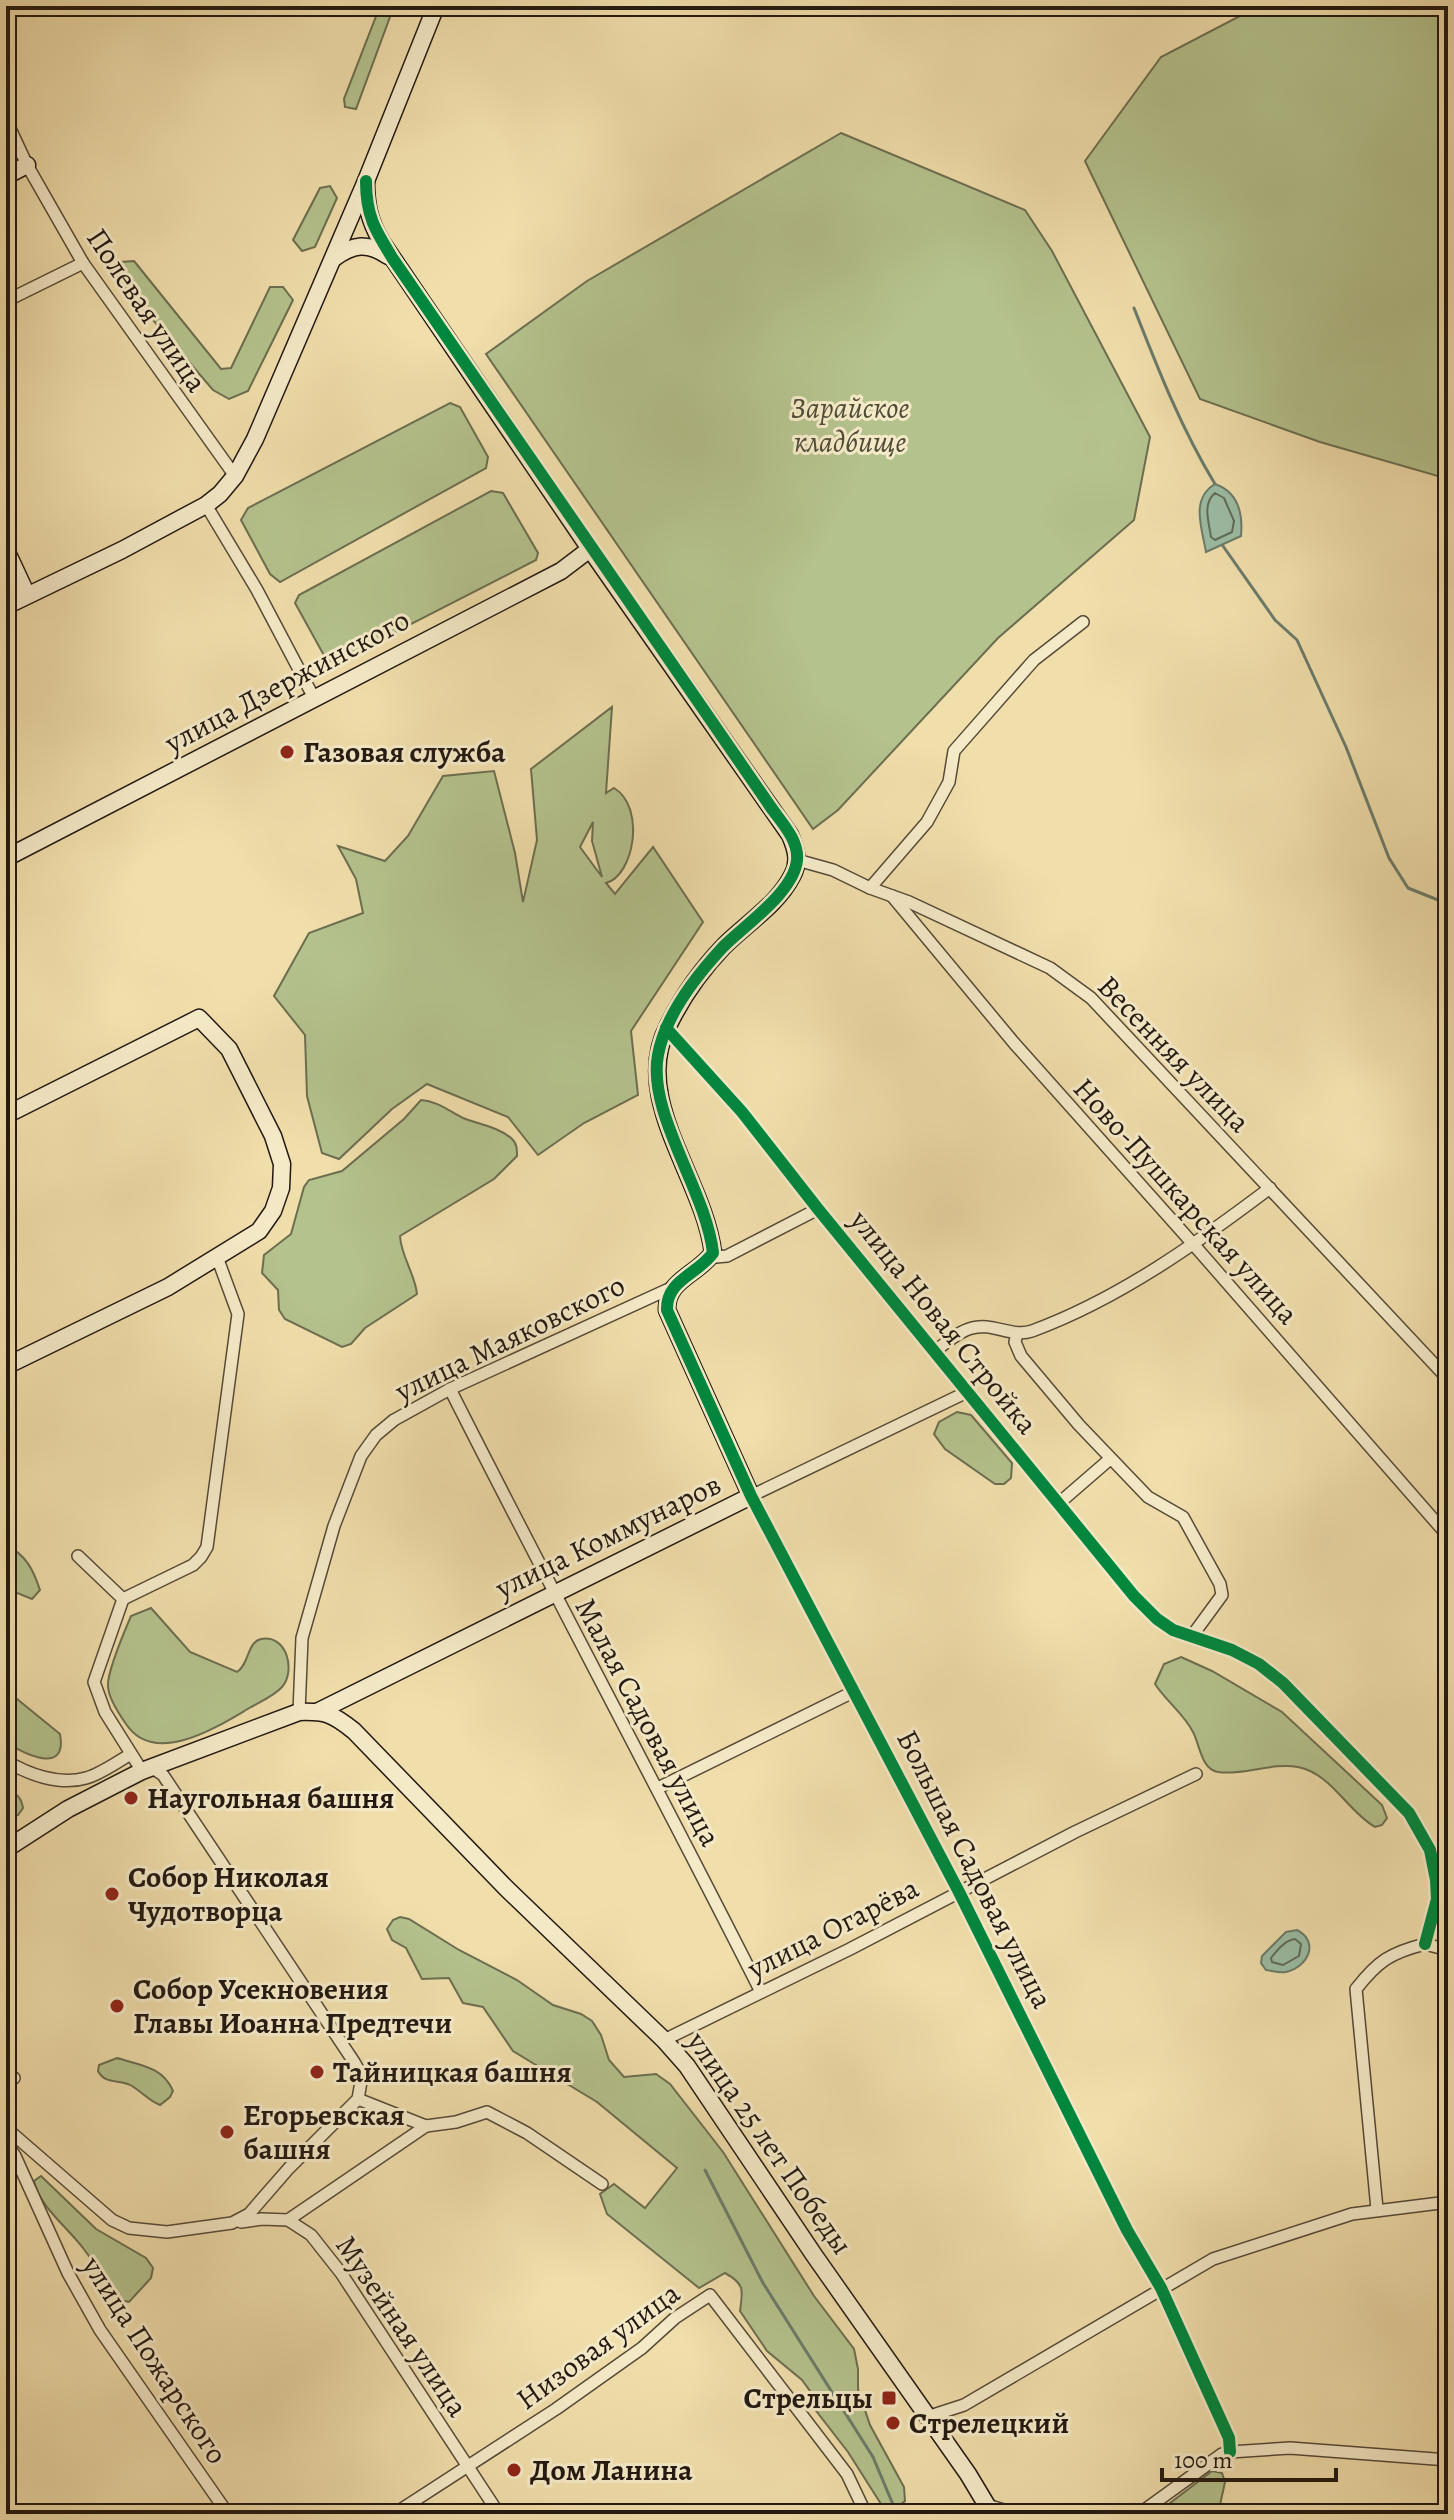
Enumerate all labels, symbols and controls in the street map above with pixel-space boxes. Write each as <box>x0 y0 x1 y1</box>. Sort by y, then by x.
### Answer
street label: Полевая улица <box>77 220 217 400</box>
park label: Зарайское кладбище <box>791 388 910 462</box>
street label: улица Дзержинского <box>157 600 416 763</box>
place label: Газовая служба <box>303 732 506 772</box>
marker: Газовая служба <box>278 743 296 761</box>
street label: Весенняя улица <box>1089 967 1259 1141</box>
street label: Ново-Пушкарская улица <box>1064 1069 1308 1333</box>
street label: улица Новая Стройка <box>840 1201 1047 1443</box>
street label: улица Маяковского <box>387 1265 632 1411</box>
street label: улица Коммунаров <box>488 1464 727 1608</box>
street label: Малая Садовая улица <box>566 1591 730 1853</box>
street label: Большая Садовая улица <box>887 1723 1063 2015</box>
place label: Наугольная башня <box>147 1778 394 1818</box>
marker: Наугольная башня <box>122 1789 140 1807</box>
place label: Собор Николая Чудотворца <box>128 1857 329 1931</box>
street label: улица Огарёва <box>740 1868 926 1989</box>
marker: Собор Николая Чудотворца <box>103 1885 121 1903</box>
place label: Собор Усекновения Главы Иоанна Предтечи <box>133 1969 452 2043</box>
marker: Собор Усекновения Главы Иоанна Предтечи <box>108 1997 126 2015</box>
street label: улица 25 лет Победы <box>677 2023 862 2262</box>
place label: Тайницкая башня <box>333 2052 572 2092</box>
marker: Тайницкая башня <box>308 2063 326 2081</box>
place label: Егорьевская башня <box>243 2095 405 2169</box>
marker: Егорьевская башня <box>218 2123 236 2141</box>
street label: Музейная улица <box>326 2227 478 2425</box>
street label: улица Пожарского <box>72 2248 237 2472</box>
street label: Низовая улица <box>508 2273 688 2419</box>
place label: Стрельцы <box>744 2378 873 2418</box>
marker: Стрельцы <box>880 2389 898 2407</box>
place label: Стрелецкий <box>909 2403 1069 2443</box>
marker: Стрелецкий <box>884 2414 902 2432</box>
scale bar <box>1162 2432 1336 2482</box>
text: 100 m <box>1174 2444 1233 2476</box>
place label: Дом Ланина <box>530 2450 693 2490</box>
marker: Дом Ланина <box>505 2461 523 2479</box>

